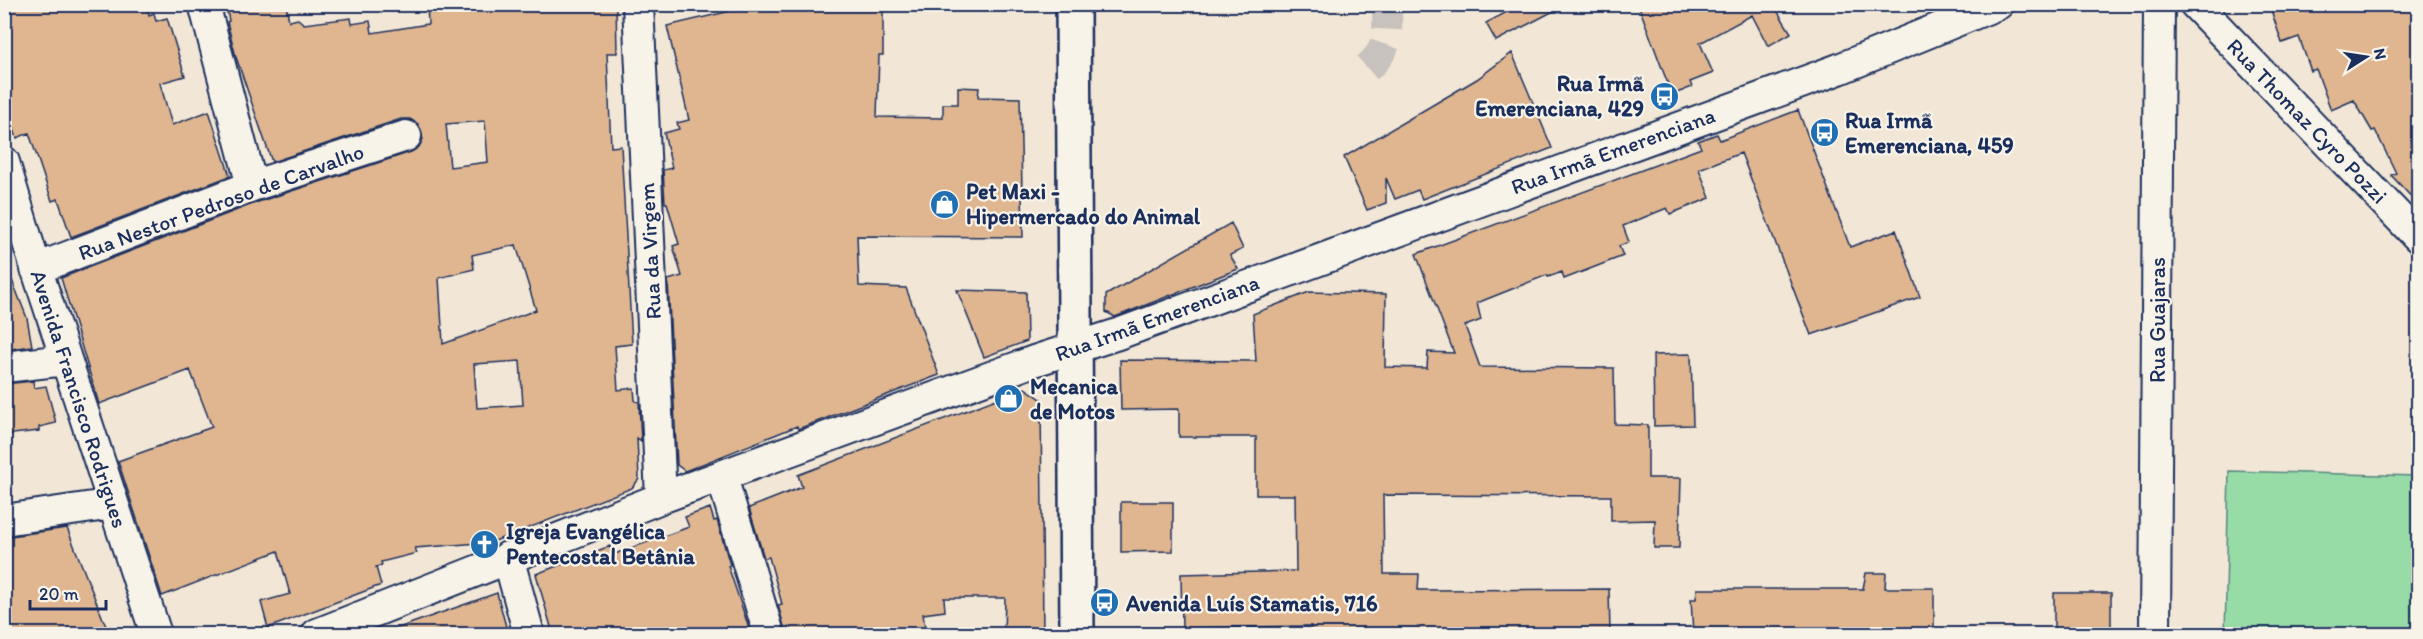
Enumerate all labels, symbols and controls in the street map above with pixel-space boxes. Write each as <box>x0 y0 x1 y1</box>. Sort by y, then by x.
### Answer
north arrow <box>2336 27 2396 87</box>
street label: Rua Thomaz Cyro Pozzi <box>2221 33 2393 209</box>
text: N <box>2370 47 2391 61</box>
place label: Rua Irmã Emerenciana, 429 <box>1475 70 1645 122</box>
bus stop icon: Rua Irmã Emerenciana, 429 <box>1649 80 1681 112</box>
street label: Rua Irmã Emerenciana <box>1507 101 1719 200</box>
place label: Rua Irmã Emerenciana, 459 <box>1845 107 2014 159</box>
bus stop icon: Rua Irmã Emerenciana, 459 <box>1808 117 1840 149</box>
street label: Rua Nestor Pedroso de Carvalho <box>74 138 368 266</box>
place label: Pet Maxi - Hipermercado do Animal <box>966 178 1201 230</box>
street label: Rua da Virgem <box>633 181 667 320</box>
shop icon: Pet Maxi - Hipermercado do Animal <box>929 188 961 220</box>
street label: Rua Guajaras <box>2144 257 2171 383</box>
street label: Avenida Francisco Rodrigues <box>25 267 133 531</box>
street label: Rua Irmã Emerenciana <box>1051 268 1263 367</box>
place label: Mecanica de Motos <box>1030 373 1119 425</box>
shop icon: Mecanica de Motos <box>993 383 1025 415</box>
place label: Igreja Evangélica Pentecostal Betânia <box>506 518 695 570</box>
church icon: Igreja Evangélica Pentecostal Betânia <box>469 528 501 560</box>
scale bar <box>30 573 106 611</box>
text: 20 m <box>39 583 79 605</box>
bus stop icon: Avenida Luís Stamatis, 716 <box>1089 587 1121 619</box>
place label: Avenida Luís Stamatis, 716 <box>1125 590 1378 617</box>

